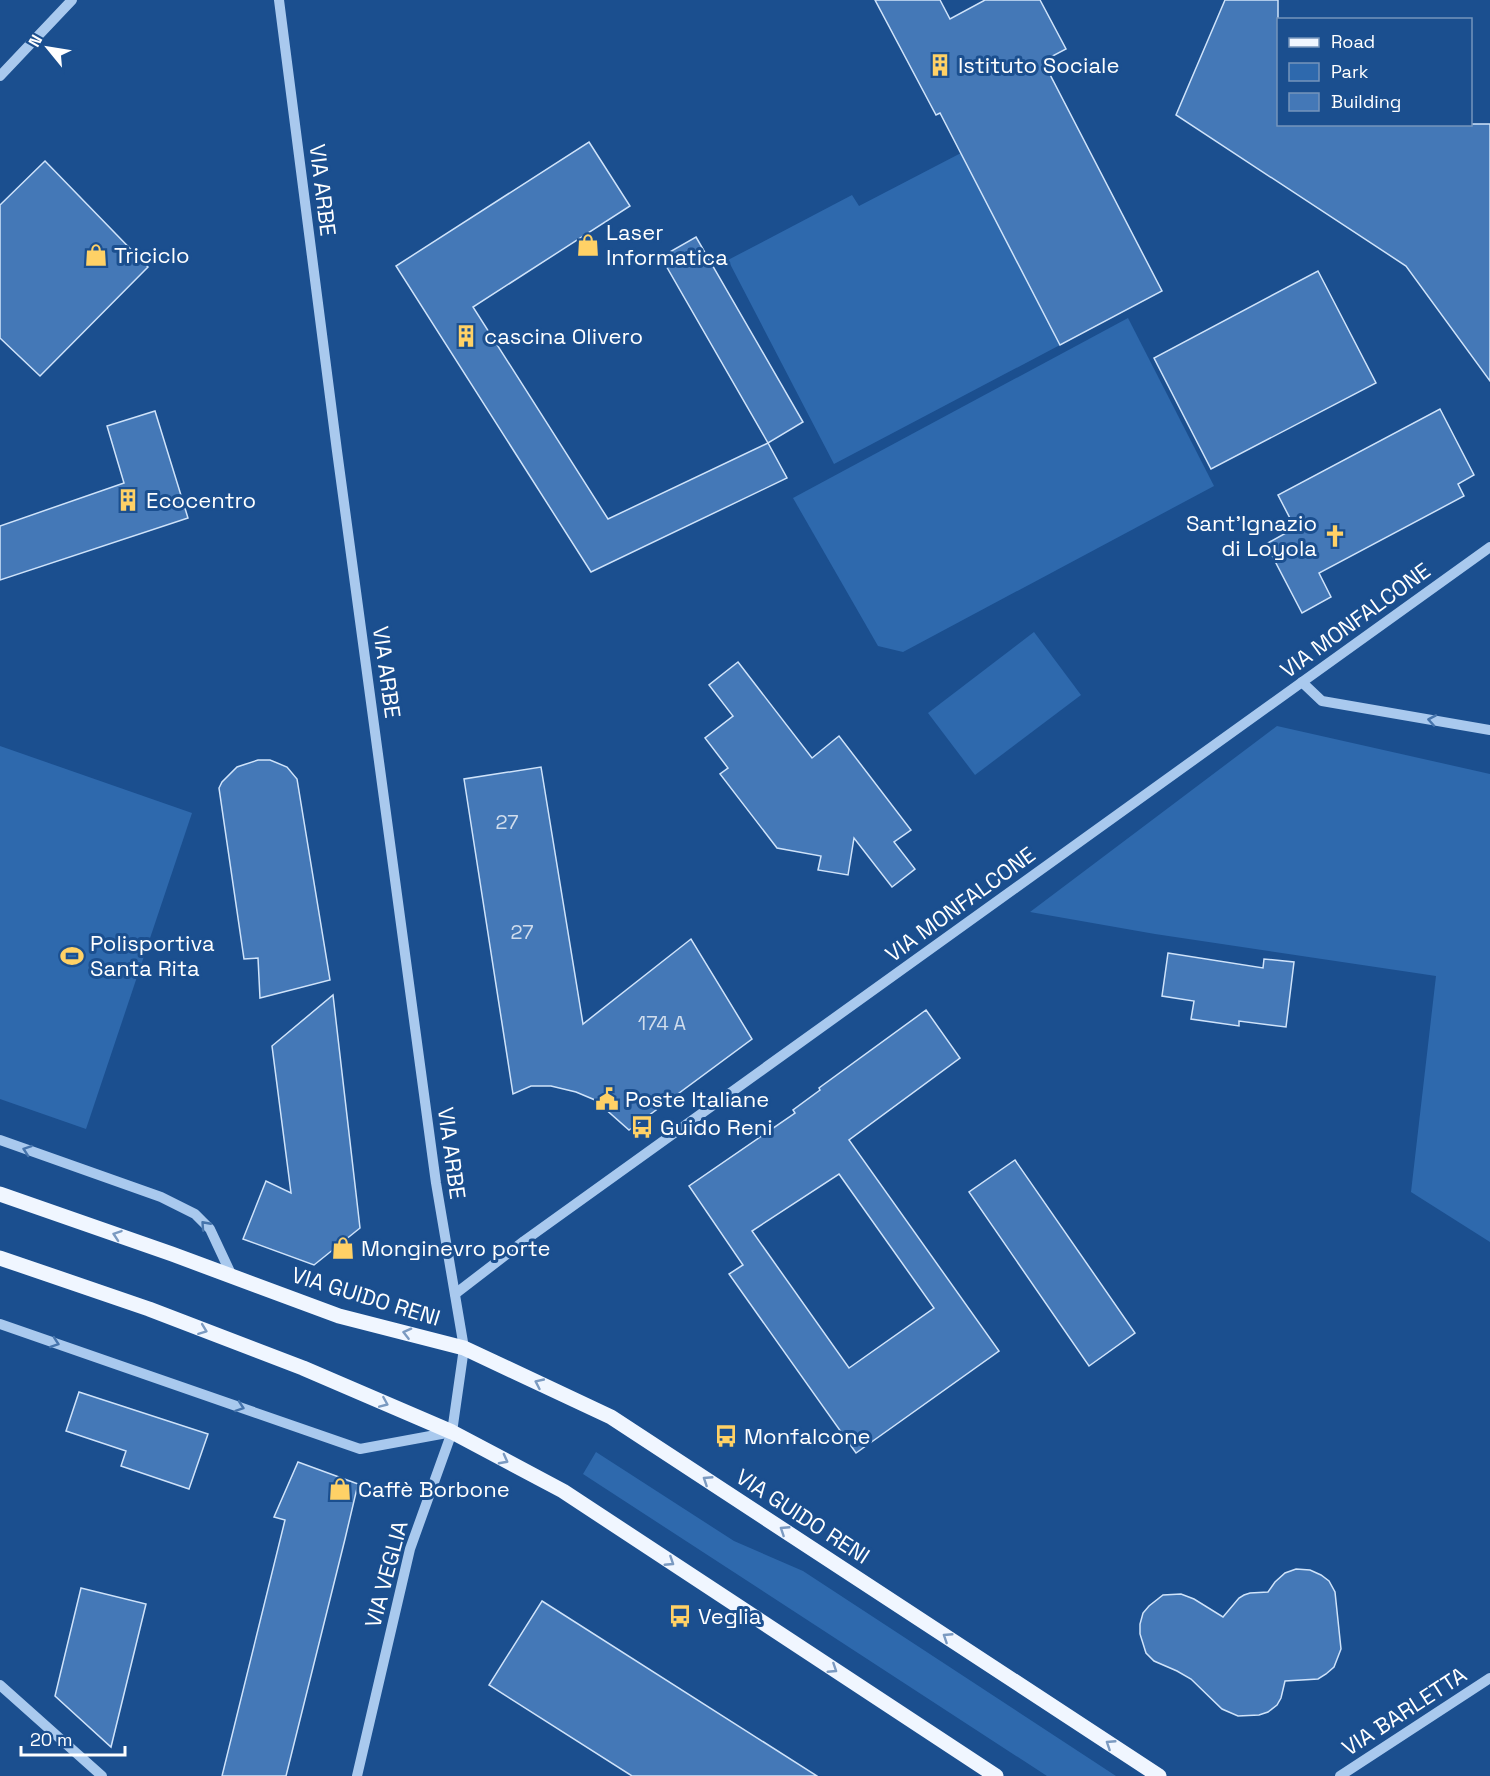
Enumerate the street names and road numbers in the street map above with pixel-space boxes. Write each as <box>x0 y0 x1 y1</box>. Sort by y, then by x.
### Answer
street label: VIA ARBE <box>303 142 343 238</box>
street label: VIA MONFALCONE <box>1274 556 1436 684</box>
street label: VIA ARBE <box>367 624 407 720</box>
street label: VIA MONFALCONE <box>879 840 1041 968</box>
street label: VIA ARBE <box>432 1105 472 1201</box>
street label: VIA GUIDO RENI <box>288 1260 444 1332</box>
street label: VIA GUIDO RENI <box>731 1462 875 1570</box>
street label: VIA VEGLIA <box>358 1517 414 1631</box>
street label: VIA BARLETTA <box>1336 1660 1472 1762</box>

